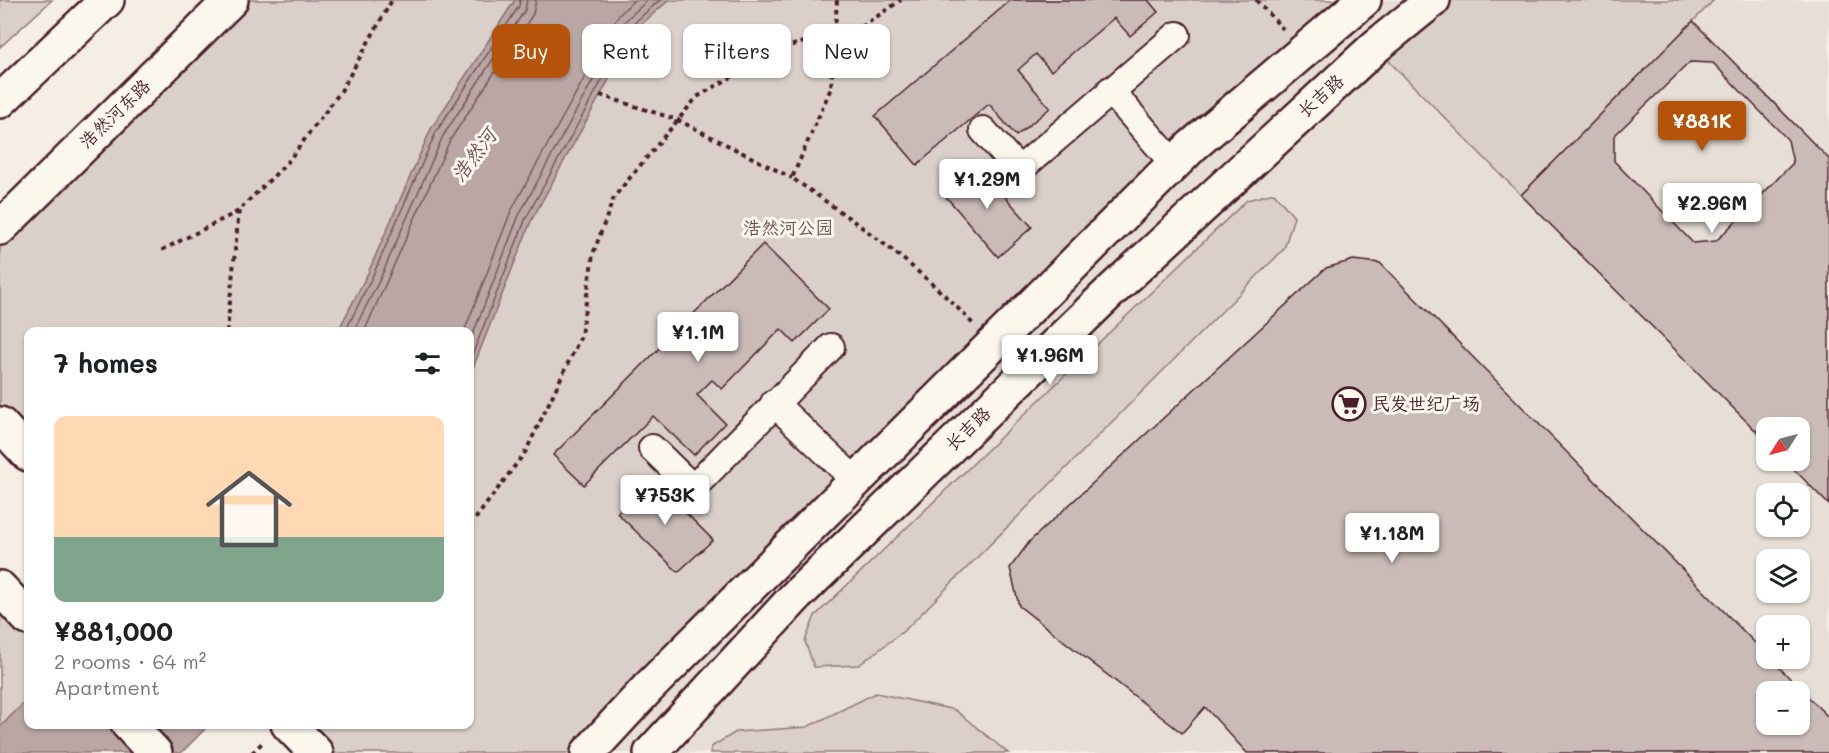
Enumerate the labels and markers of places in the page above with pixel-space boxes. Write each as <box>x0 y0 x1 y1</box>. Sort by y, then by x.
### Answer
pin: ¥881K <box>1660 101 1744 152</box>
pin: ¥1.29M <box>938 159 1036 210</box>
pin: ¥2.96M <box>1663 183 1761 234</box>
pin: ¥1.1M <box>656 312 740 363</box>
pin: ¥1.96M <box>1001 335 1099 386</box>
supermarket icon: 民发世纪广场 <box>1331 386 1367 422</box>
place label: 民发世纪广场 <box>1372 391 1480 415</box>
pin: ¥753K <box>623 475 707 526</box>
pin: ¥1.18M <box>1343 513 1441 564</box>

